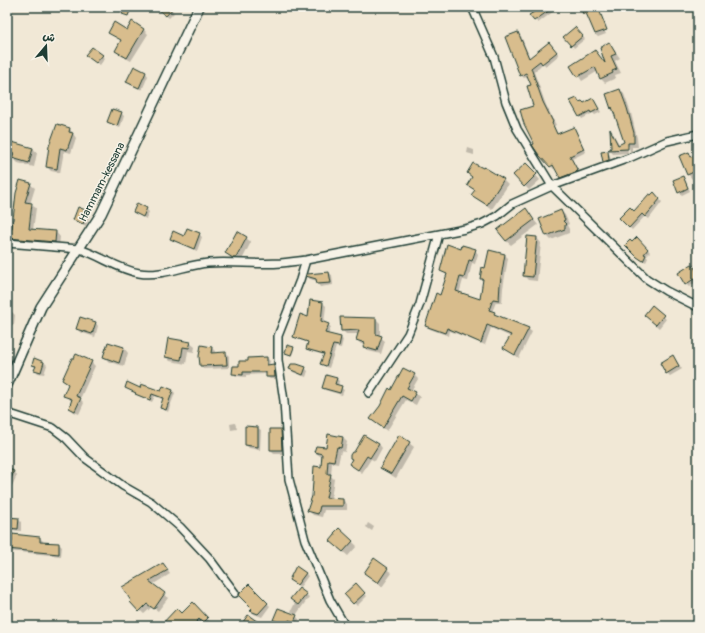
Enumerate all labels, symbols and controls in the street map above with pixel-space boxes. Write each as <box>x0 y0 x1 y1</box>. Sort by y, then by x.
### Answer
north arrow <box>26 26 66 66</box>
text: ش <box>41 29 57 45</box>
street label: Hammam-kessana <box>76 140 128 224</box>

